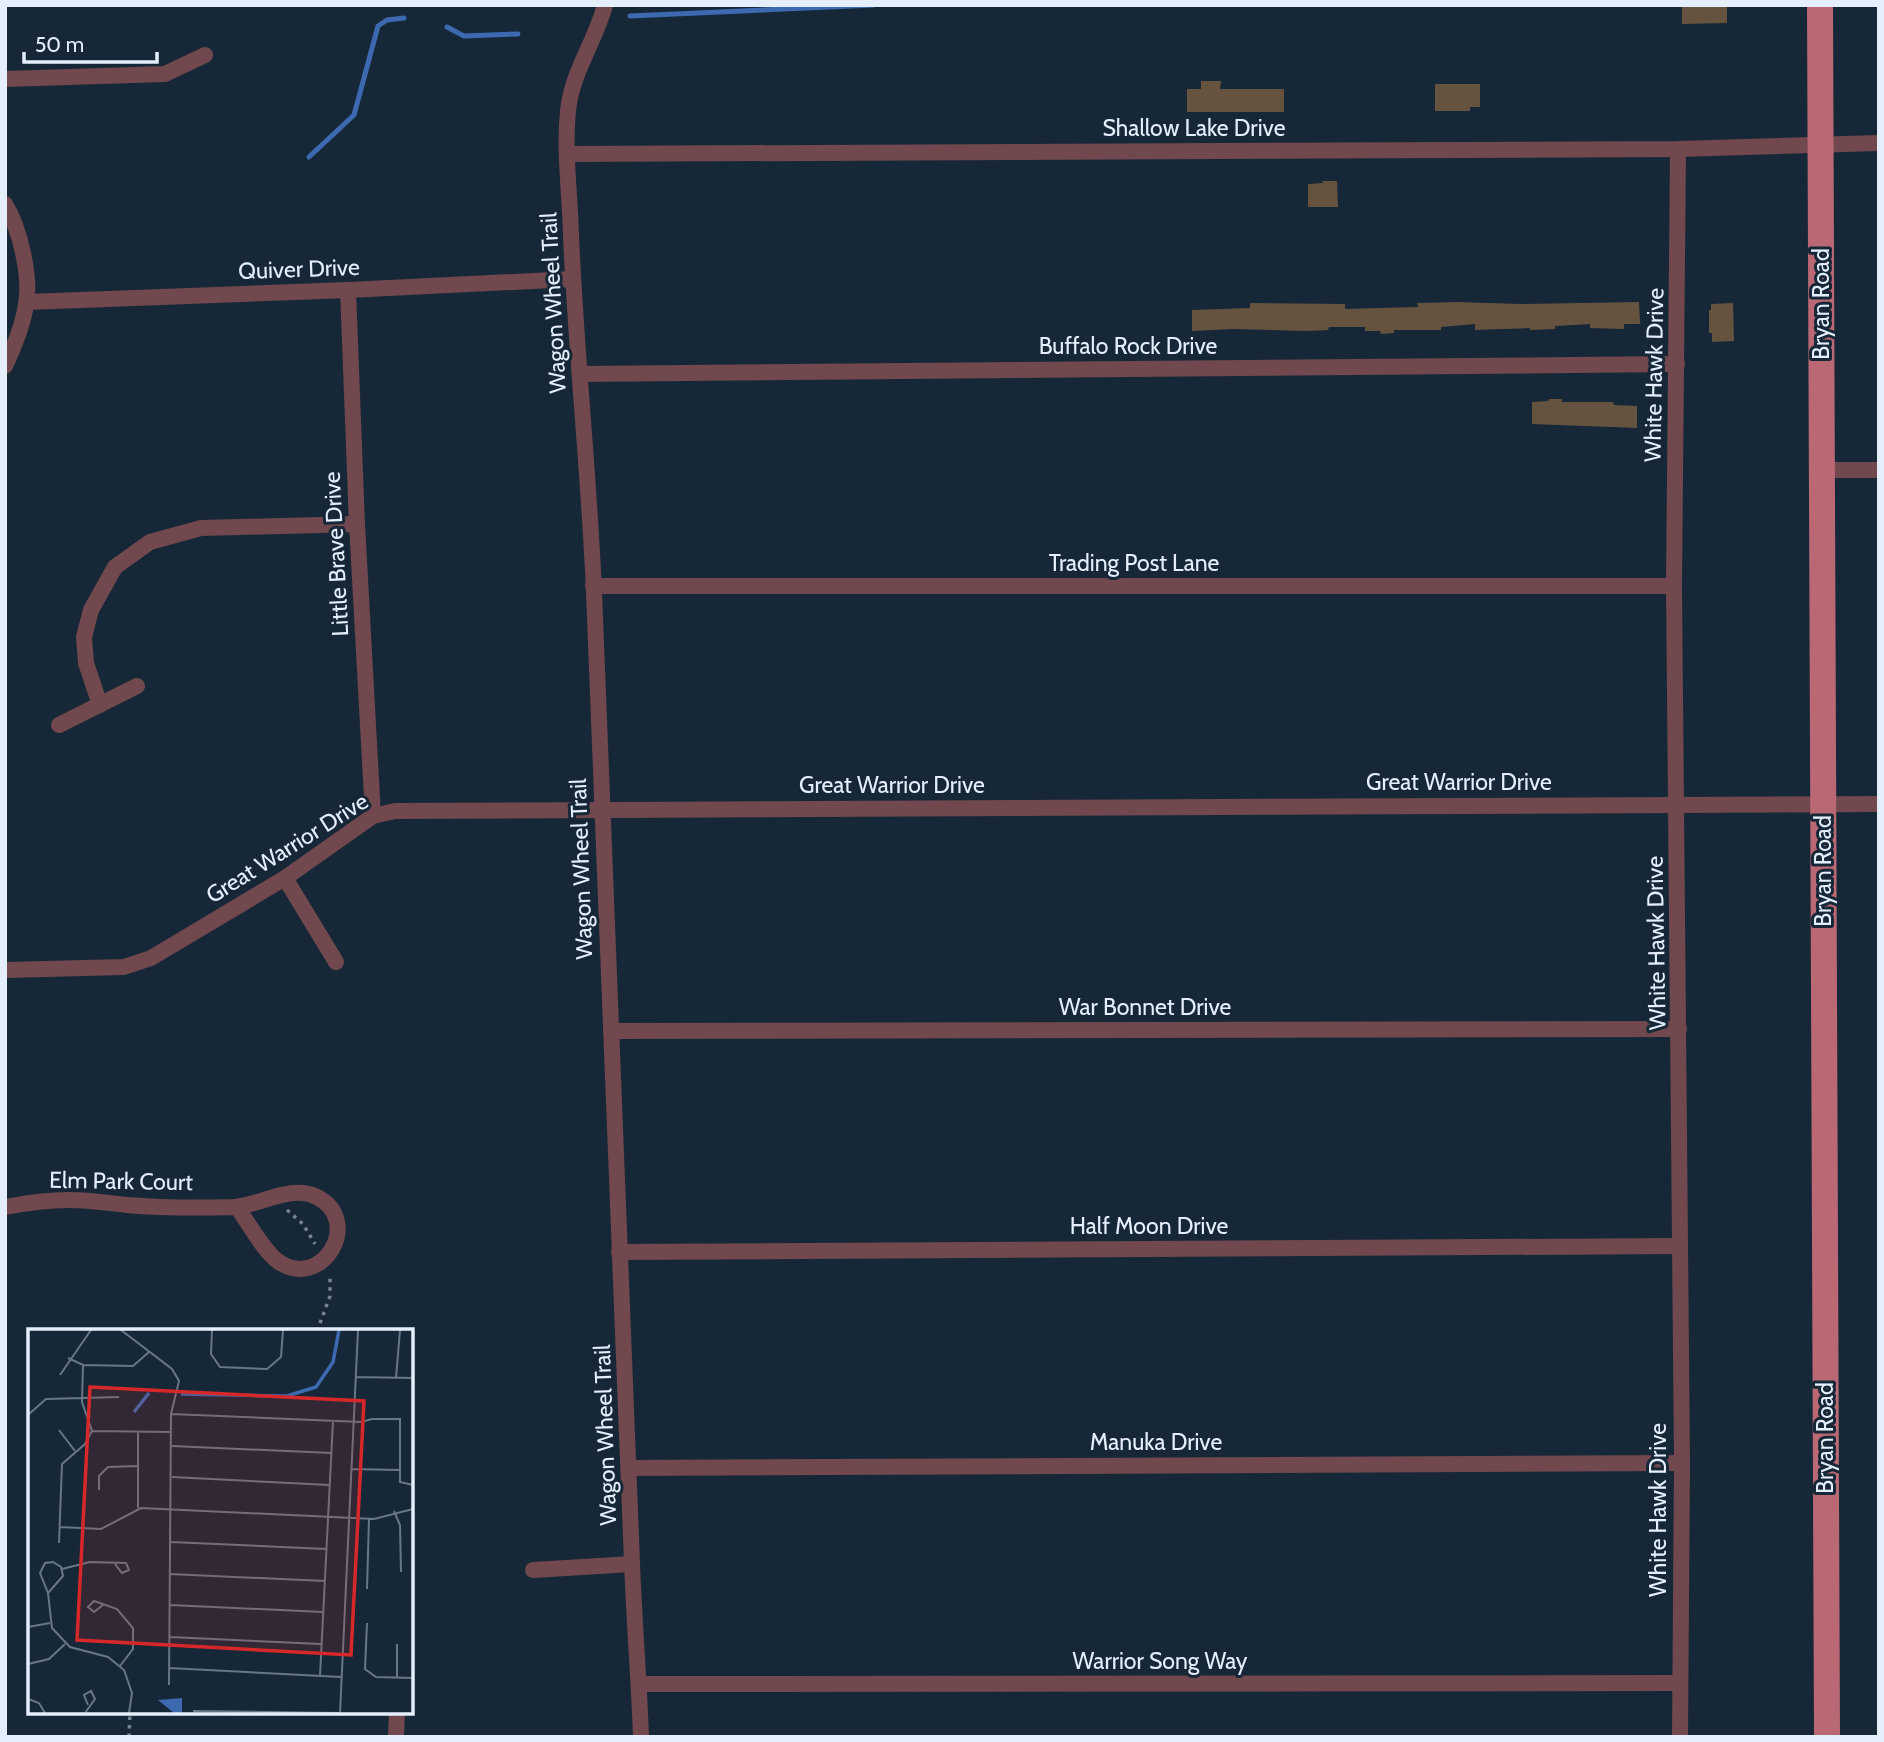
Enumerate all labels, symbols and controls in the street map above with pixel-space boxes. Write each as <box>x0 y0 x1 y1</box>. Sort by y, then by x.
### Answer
scale bar <box>24 21 158 65</box>
text: 50 m <box>35 32 84 57</box>
street label: Shallow Lake Drive <box>1103 114 1286 142</box>
street label: Wagon Wheel Trail <box>534 211 572 394</box>
street label: Bryan Road <box>1807 248 1835 360</box>
street label: Quiver Drive <box>238 253 360 285</box>
street label: White Hawk Drive <box>1638 287 1670 462</box>
street label: Buffalo Rock Drive <box>1039 332 1217 360</box>
street label: Little Brave Drive <box>318 471 354 637</box>
street label: Trading Post Lane <box>1049 549 1220 577</box>
street label: Great Warrior Drive <box>1366 768 1552 796</box>
street label: Great Warrior Drive <box>799 771 985 799</box>
street label: Wagon Wheel Trail <box>564 777 598 960</box>
street label: Great Warrior Drive <box>201 787 373 909</box>
street label: Bryan Road <box>1809 815 1837 927</box>
street label: White Hawk Drive <box>1640 855 1672 1030</box>
street label: War Bonnet Drive <box>1059 993 1232 1021</box>
street label: Elm Park Court <box>49 1166 193 1196</box>
street label: Half Moon Drive <box>1070 1212 1229 1240</box>
inset map <box>28 1329 413 1714</box>
street label: Wagon Wheel Trail <box>588 1343 622 1526</box>
street label: Bryan Road <box>1811 1382 1839 1494</box>
street label: White Hawk Drive <box>1644 1423 1672 1597</box>
street label: Manuka Drive <box>1090 1428 1222 1456</box>
street label: Warrior Song Way <box>1073 1647 1248 1675</box>

